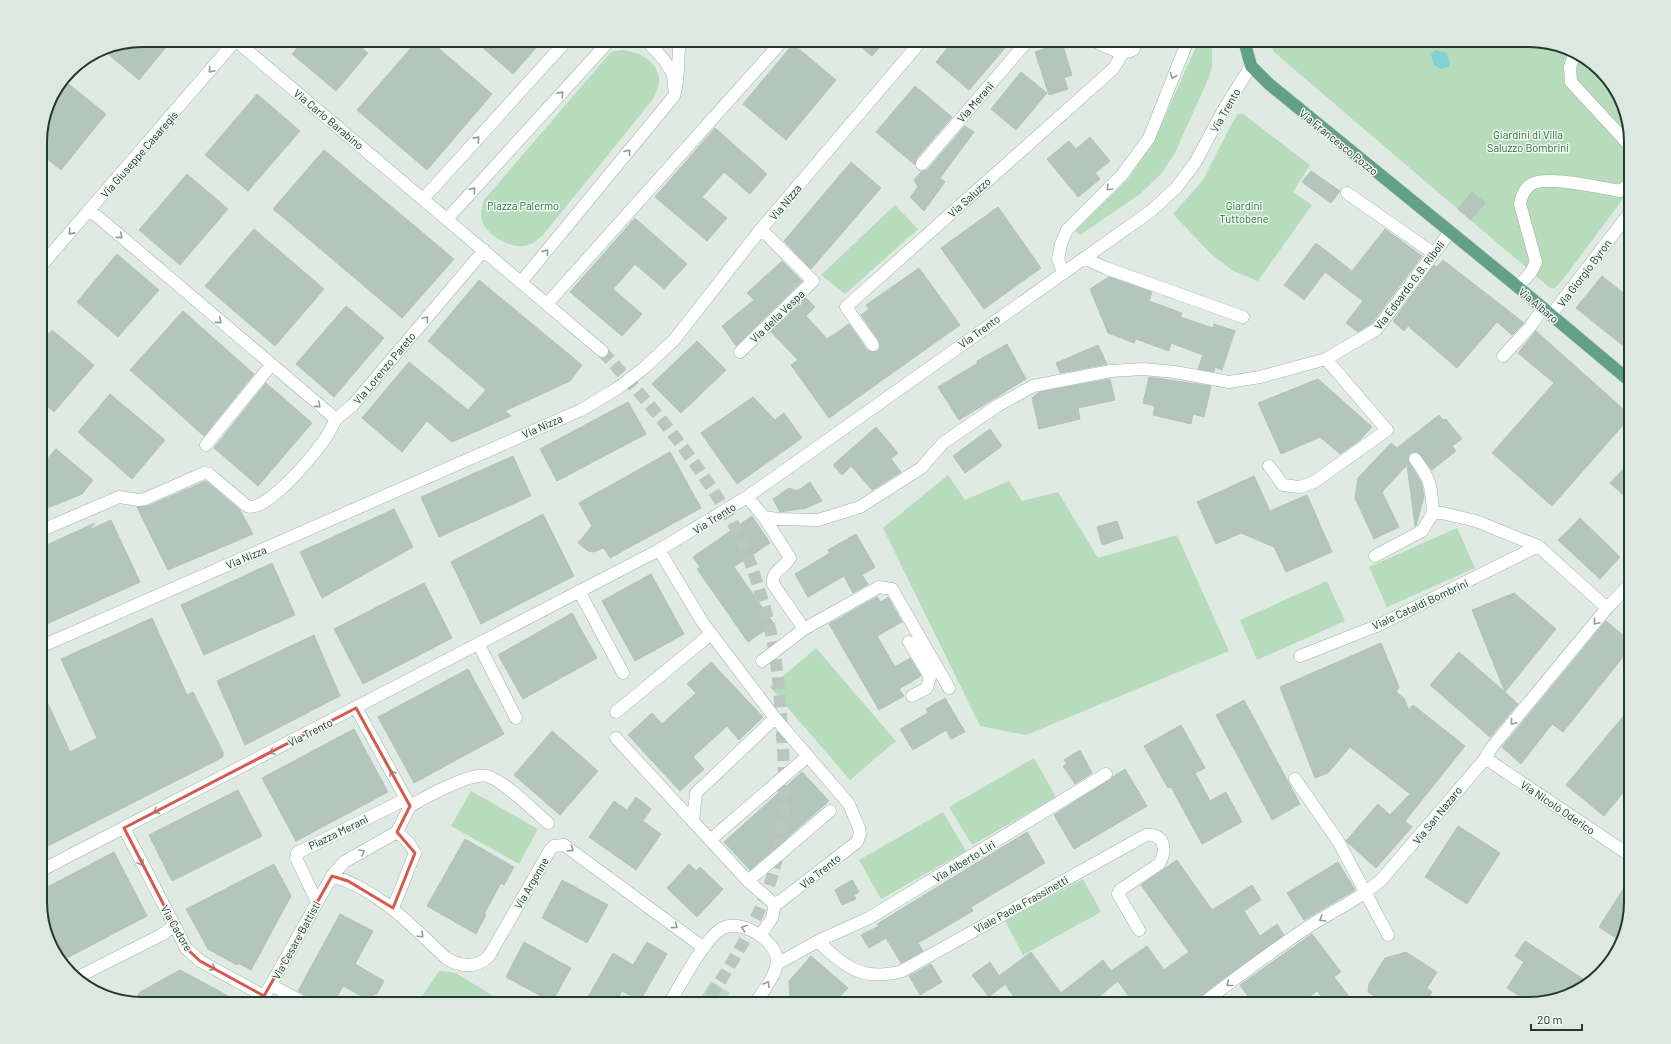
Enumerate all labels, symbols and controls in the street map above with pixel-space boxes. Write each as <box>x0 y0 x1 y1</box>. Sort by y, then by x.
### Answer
one-way arrow <box>208 65 215 72</box>
one-way arrow <box>1170 73 1178 80</box>
street label: Via Merani <box>954 79 996 125</box>
street label: Via Carlo Barabino <box>292 86 366 152</box>
street label: Via Trento <box>1207 86 1243 134</box>
one-way arrow <box>556 91 563 99</box>
street label: Via Francesco Pozzo <box>1297 106 1381 178</box>
street label: Via Giuseppe Casaregis <box>98 108 180 200</box>
park label: Giardini di Villa Saluzzo Bombrini <box>1487 128 1569 154</box>
one-way arrow <box>473 136 480 144</box>
one-way arrow <box>624 149 631 156</box>
street label: Via Saluzzo <box>945 174 993 220</box>
street label: Via Nizza <box>766 181 804 223</box>
one-way arrow <box>1106 183 1114 191</box>
one-way arrow <box>468 187 476 195</box>
park label: Piazza Palermo <box>487 199 559 212</box>
park label: Giardini Tuttobene <box>1219 199 1269 225</box>
one-way arrow <box>69 227 76 235</box>
one-way arrow <box>116 231 123 238</box>
street label: Via Giorgio Byron <box>1554 237 1614 309</box>
street label: Via Edoardo G.B. Riboli <box>1371 238 1447 332</box>
one-way arrow <box>541 249 548 257</box>
street label: Via Albaro <box>1516 285 1562 325</box>
street label: Via della Vespa <box>747 287 807 345</box>
street label: Via Trento <box>956 312 1002 350</box>
one-way arrow <box>214 316 222 323</box>
one-way arrow <box>422 316 429 323</box>
street label: Via Lorenzo Pareto <box>350 329 418 407</box>
one-way arrow <box>313 401 320 408</box>
street label: Via Nizza <box>520 411 564 441</box>
street label: Via Trento <box>690 500 738 536</box>
street label: Via Nizza <box>224 543 268 571</box>
street label: Viale Cataldi Bombrini <box>1370 576 1470 632</box>
one-way arrow <box>1593 617 1600 625</box>
street label: Via Trento <box>286 715 334 749</box>
one-way arrow <box>1510 718 1517 725</box>
one-way arrow <box>269 747 276 755</box>
one-way arrow <box>389 769 396 777</box>
street label: Via Nicolò Oderico <box>1518 777 1598 837</box>
street label: Via San Nazaro <box>1410 783 1464 847</box>
one-way arrow <box>153 807 161 814</box>
street label: Piazza Merani <box>306 812 370 852</box>
street label: Via Alberto Liri <box>931 837 998 885</box>
one-way arrow <box>567 844 574 852</box>
one-way arrow <box>358 850 365 857</box>
street label: Via Trento <box>797 851 843 891</box>
street label: Via Argonne <box>511 855 551 911</box>
one-way arrow <box>137 859 144 866</box>
street label: Viale Paola Frassinetti <box>972 873 1070 935</box>
street label: Via Cesare Battisti <box>269 898 323 982</box>
street label: Via Cadore <box>159 903 195 954</box>
one-way arrow <box>1319 914 1327 921</box>
one-way arrow <box>671 922 678 929</box>
one-way arrow <box>741 924 748 932</box>
one-way arrow <box>417 930 424 937</box>
one-way arrow <box>209 964 216 971</box>
one-way arrow <box>1226 979 1233 986</box>
one-way arrow <box>762 981 769 988</box>
scale bar <box>1531 1006 1582 1032</box>
text: 20 m <box>1537 1012 1563 1026</box>

